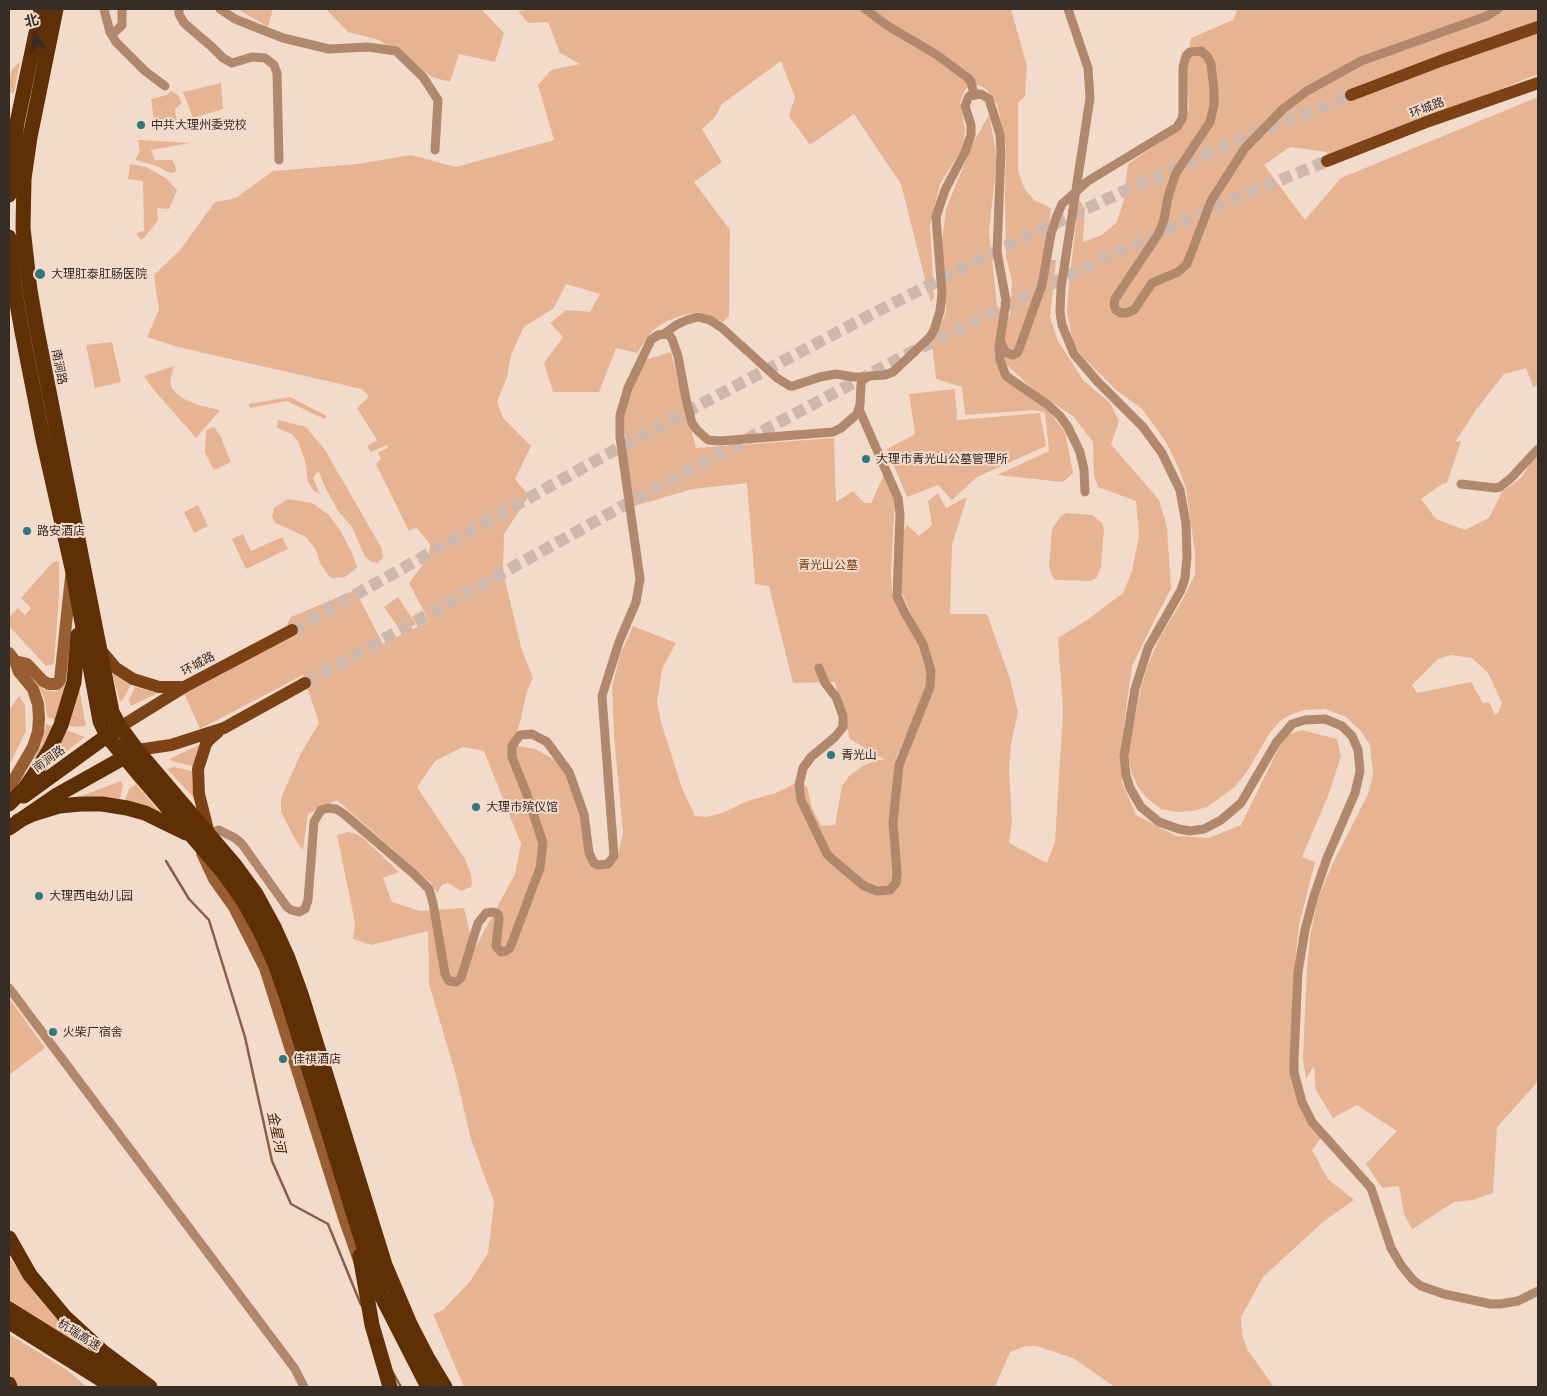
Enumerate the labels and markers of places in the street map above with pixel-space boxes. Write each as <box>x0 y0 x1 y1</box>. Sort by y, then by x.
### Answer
place label: 中共大理州委党校 <box>151 118 247 132</box>
marker: 中共大理州委党校 <box>135 119 147 131</box>
marker: 大理肛泰肛肠医院 <box>33 267 47 281</box>
place label: 大理肛泰肛肠医院 <box>51 267 147 281</box>
place label: 大理市青光山公墓管理所 <box>876 452 1008 466</box>
marker: 大理市青光山公墓管理所 <box>860 453 872 465</box>
place label: 路安酒店 <box>37 524 85 538</box>
marker: 路安酒店 <box>21 525 33 537</box>
place label: 青光山 <box>841 748 877 762</box>
marker: 青光山 <box>825 749 837 761</box>
place label: 大理市殡仪馆 <box>486 800 558 814</box>
marker: 大理市殡仪馆 <box>470 801 482 813</box>
place label: 大理西电幼儿园 <box>49 889 133 903</box>
marker: 大理西电幼儿园 <box>33 890 45 902</box>
place label: 火柴厂宿舍 <box>63 1025 123 1039</box>
marker: 火柴厂宿舍 <box>47 1026 59 1038</box>
place label: 佳祺酒店 <box>293 1052 341 1066</box>
marker: 佳祺酒店 <box>277 1053 289 1065</box>

